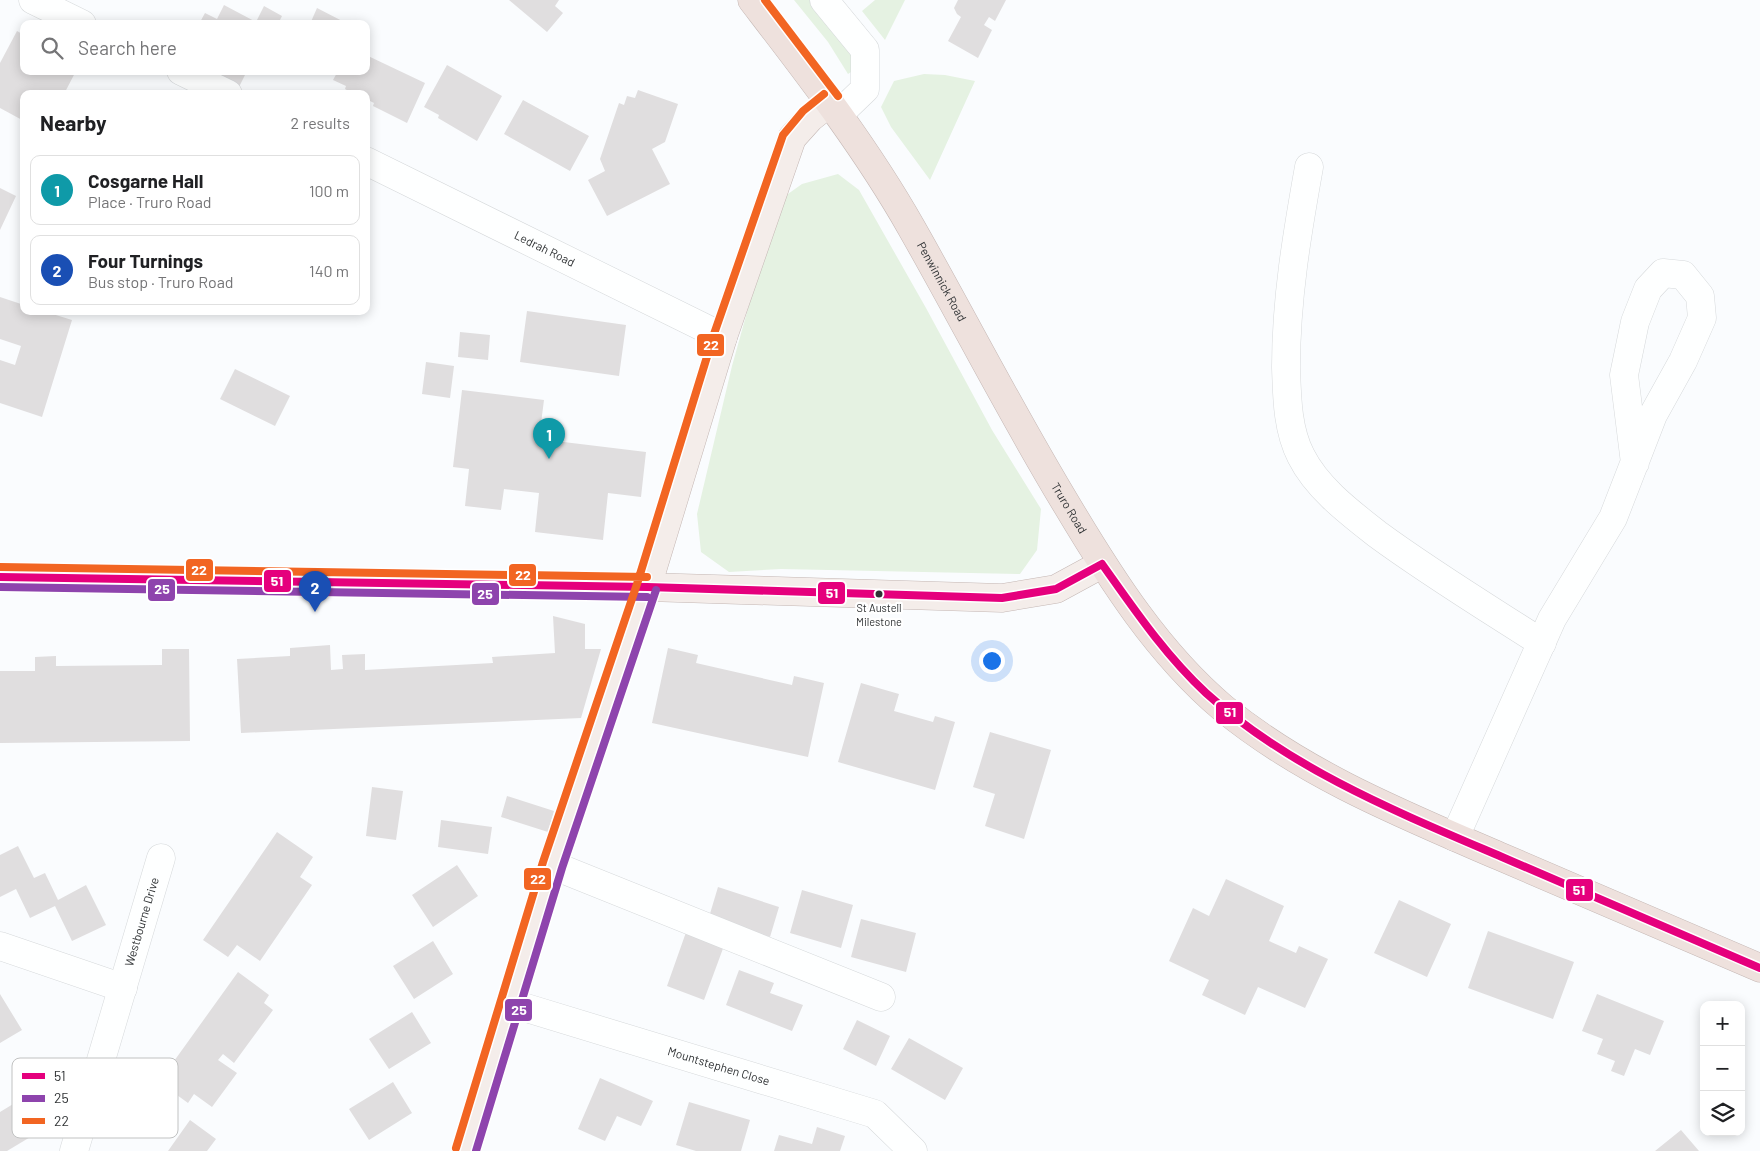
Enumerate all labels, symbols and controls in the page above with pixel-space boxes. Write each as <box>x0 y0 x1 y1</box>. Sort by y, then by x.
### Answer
search box <box>20 20 370 75</box>
icon: search <box>38 34 66 62</box>
text: Search here <box>78 36 177 59</box>
text: Nearby <box>40 110 106 135</box>
text: 2 results <box>291 113 350 132</box>
text: Cosgarne Hall <box>88 169 203 192</box>
text: 1 <box>54 181 60 200</box>
text: 100 m <box>309 181 349 200</box>
text: Place · Truro Road <box>88 192 212 211</box>
street label: Ledrah Road <box>512 227 578 269</box>
street label: Penwinnick Road <box>915 239 970 323</box>
text: Four Turnings <box>88 249 203 272</box>
text: 2 <box>53 261 61 280</box>
text: 140 m <box>309 261 349 280</box>
text: Bus stop · Truro Road <box>88 272 234 291</box>
line badge: 22 <box>696 333 725 357</box>
text: 22 <box>703 336 719 353</box>
pin: 1 <box>533 418 565 459</box>
street label: Truro Road <box>1049 480 1090 536</box>
line badge: 22 <box>185 558 214 582</box>
text: 22 <box>191 561 207 578</box>
line badge: 22 <box>508 563 537 587</box>
text: 22 <box>515 566 531 583</box>
line badge: 51 <box>263 569 292 593</box>
pin: 2 <box>299 571 331 612</box>
text: 51 <box>271 572 283 589</box>
line badge: 25 <box>147 578 176 602</box>
text: 25 <box>154 580 170 597</box>
line badge: 51 <box>817 581 846 605</box>
line badge: 25 <box>471 582 500 606</box>
text: 51 <box>826 584 838 601</box>
text: 25 <box>477 585 493 602</box>
marker: St Austell Milestone <box>874 589 884 599</box>
place label: St Austell Milestone <box>856 601 902 628</box>
your location <box>979 648 1005 674</box>
line badge: 51 <box>1215 701 1244 725</box>
text: 51 <box>1224 703 1236 720</box>
line badge: 22 <box>523 867 552 891</box>
text: 22 <box>530 870 546 887</box>
street label: Westbourne Drive <box>121 875 161 968</box>
line badge: 51 <box>1565 878 1594 902</box>
text: 51 <box>1573 881 1585 898</box>
line badge: 25 <box>504 998 533 1022</box>
text: 25 <box>511 1001 527 1018</box>
map controls <box>1700 1001 1745 1136</box>
button: + <box>1700 1001 1745 1046</box>
street label: Mountstephen Close <box>666 1043 772 1088</box>
button: − <box>1700 1046 1745 1091</box>
legend <box>12 1058 178 1138</box>
text: 51 <box>54 1067 66 1084</box>
text: 25 <box>54 1089 69 1106</box>
button: layers <box>1700 1091 1745 1136</box>
text: 22 <box>54 1112 69 1129</box>

